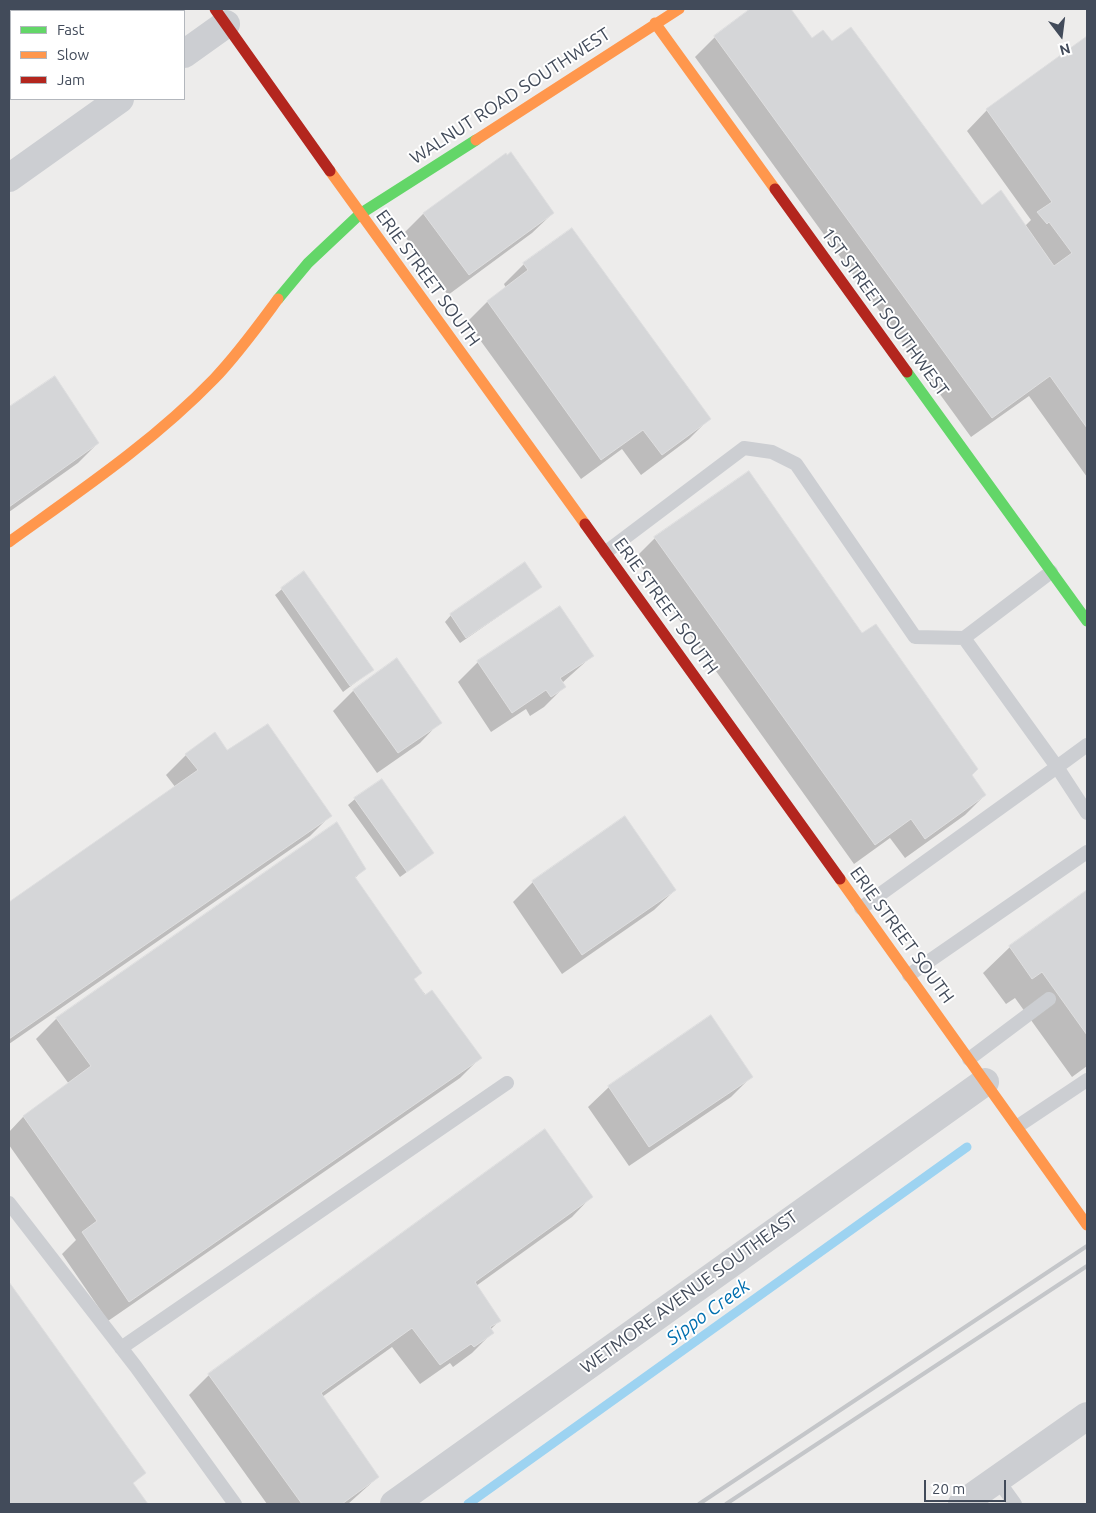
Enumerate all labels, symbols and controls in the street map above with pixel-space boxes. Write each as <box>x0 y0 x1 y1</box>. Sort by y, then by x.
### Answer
legend <box>10 10 185 100</box>
north arrow <box>1036 10 1086 60</box>
text: Fast <box>57 21 84 38</box>
street label: WALNUT ROAD SOUTHWEST <box>406 23 614 169</box>
text: N <box>1058 40 1072 59</box>
text: Slow <box>57 46 89 63</box>
text: Jam <box>57 71 85 88</box>
street label: ERIE STREET SOUTH <box>371 206 485 350</box>
street label: 1ST STREET SOUTHWEST <box>817 224 953 400</box>
street label: ERIE STREET SOUTH <box>609 534 723 678</box>
street label: ERIE STREET SOUTH <box>845 863 959 1007</box>
street label: WETMORE AVENUE SOUTHEAST <box>576 1206 802 1378</box>
water label: Sippo Creek <box>662 1274 754 1350</box>
scale bar <box>926 1470 1008 1502</box>
text: 20 m <box>932 1480 965 1497</box>

